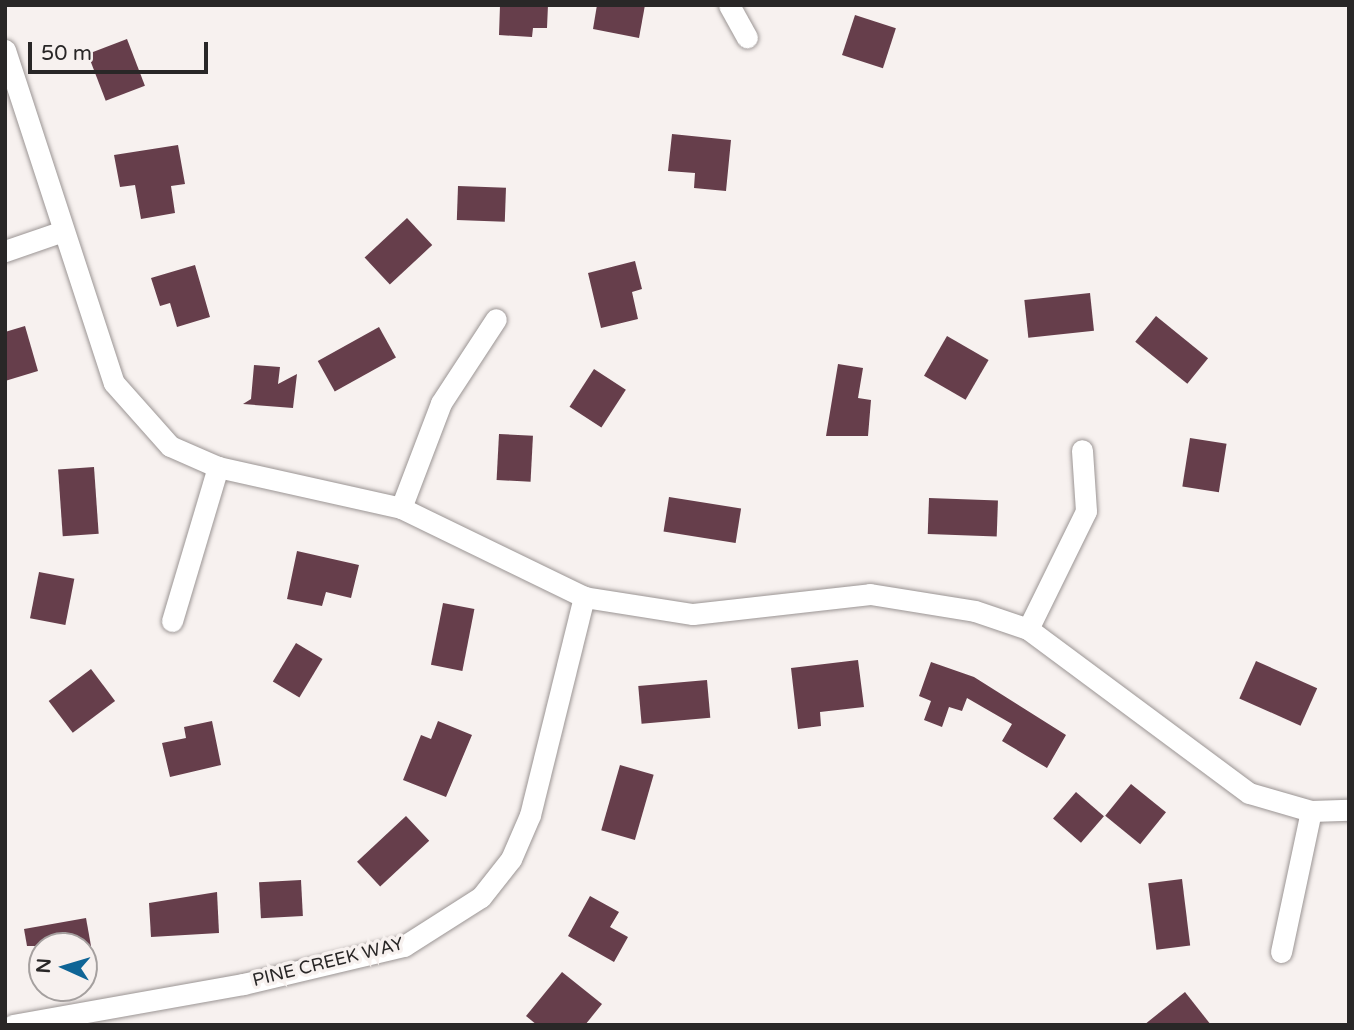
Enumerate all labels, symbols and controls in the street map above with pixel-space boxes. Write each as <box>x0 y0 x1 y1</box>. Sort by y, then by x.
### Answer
scale bar <box>32 28 212 72</box>
text: 50 m <box>41 41 92 66</box>
north arrow <box>28 932 98 1002</box>
street label: PINE CREEK WAY <box>250 933 406 991</box>
text: N <box>33 957 56 974</box>

